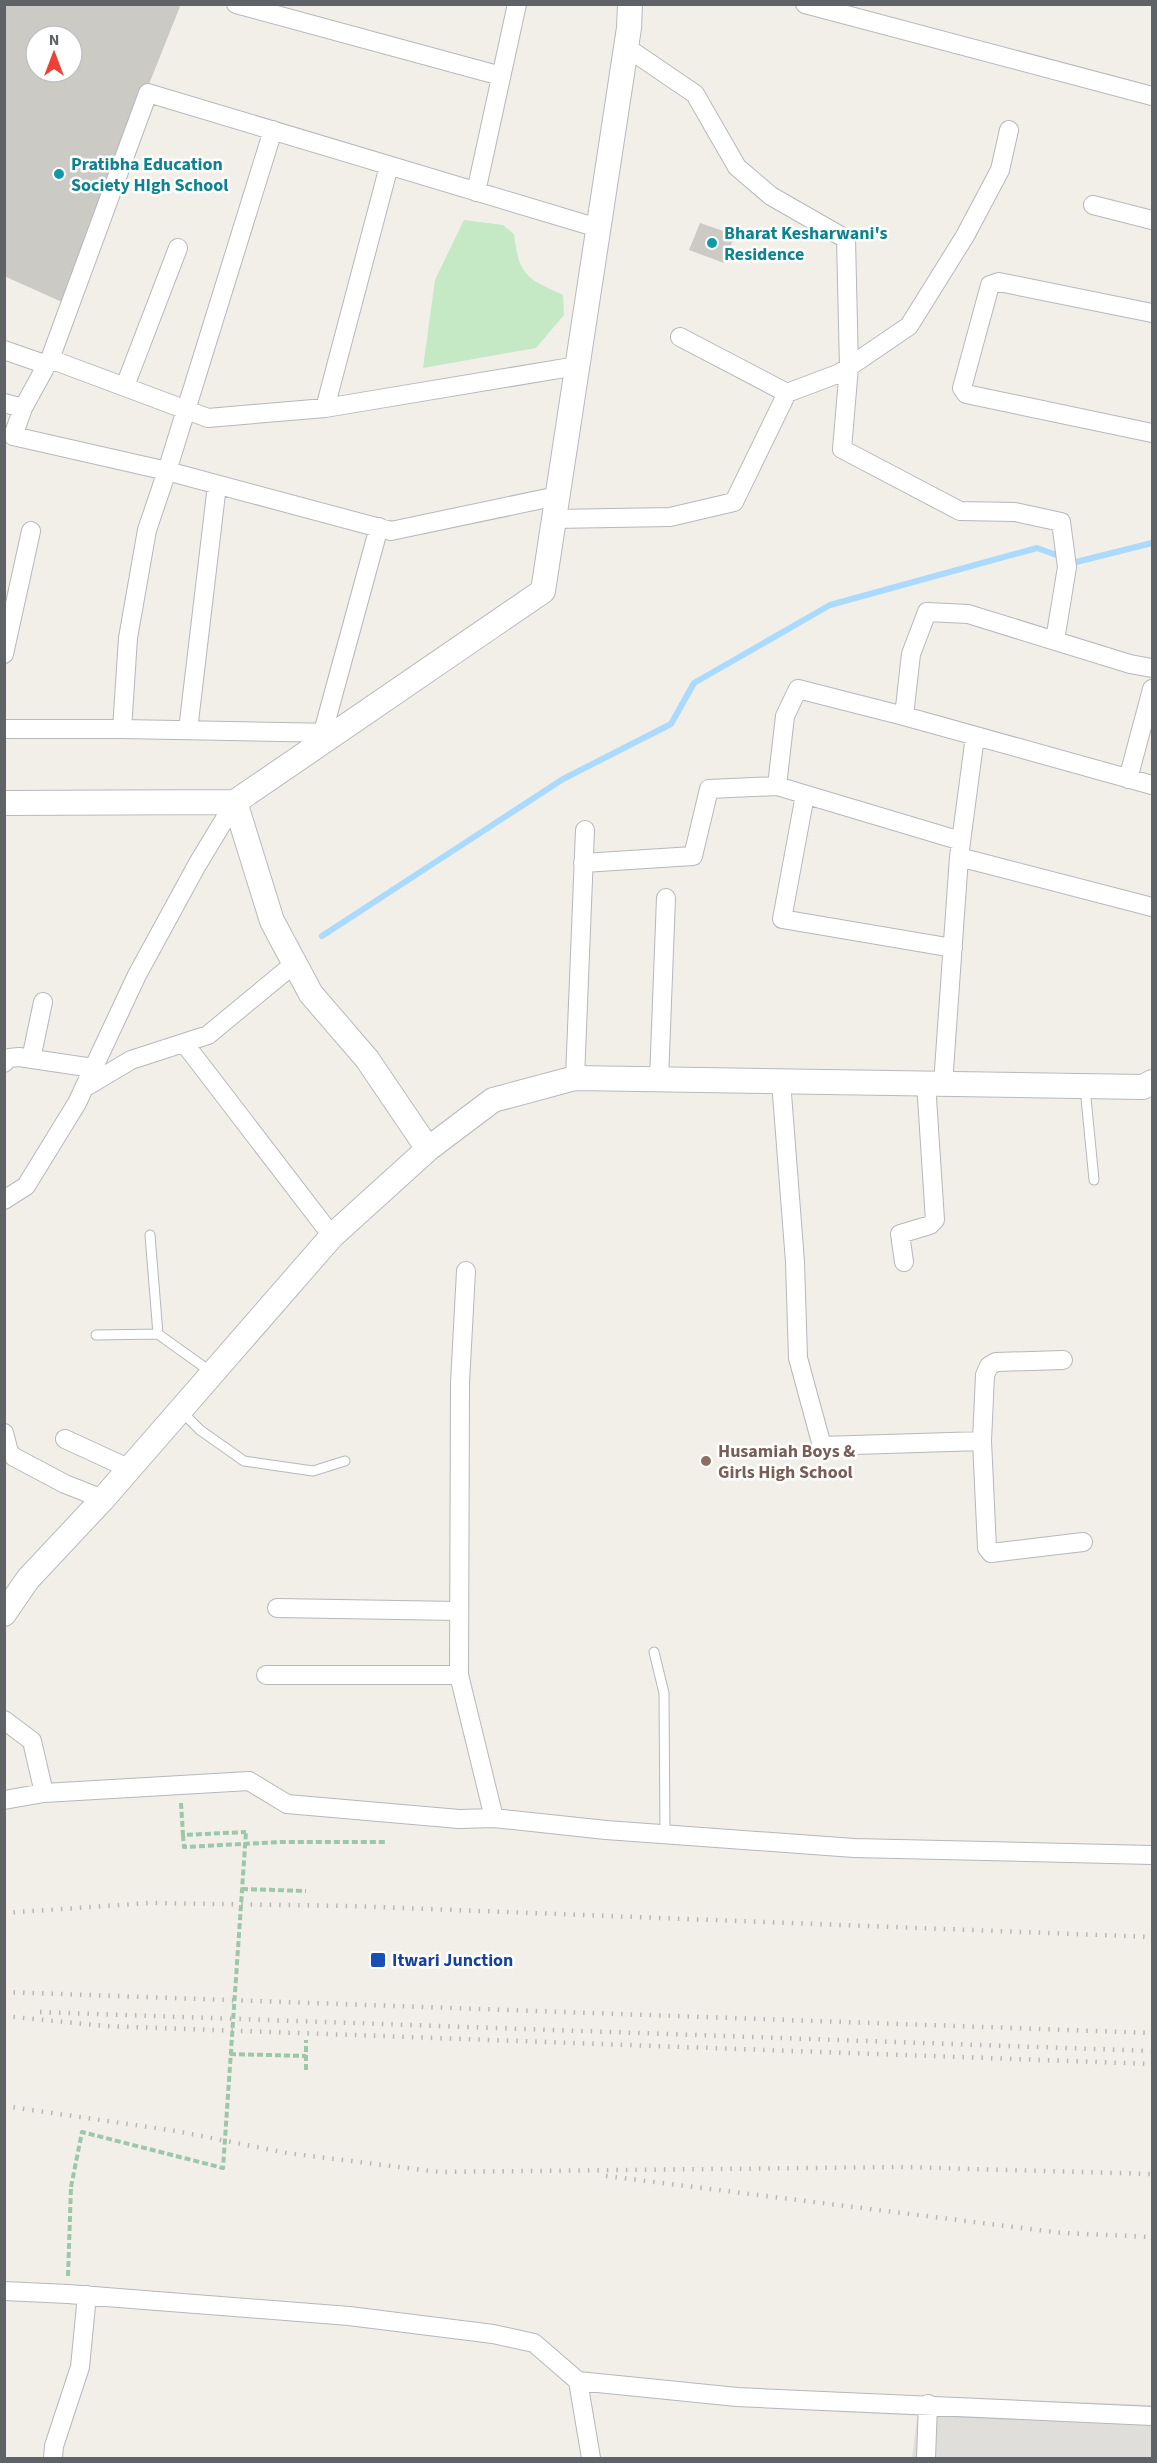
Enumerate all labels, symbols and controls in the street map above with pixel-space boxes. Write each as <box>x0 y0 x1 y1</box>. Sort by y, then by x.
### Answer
north arrow <box>24 24 84 84</box>
text: N <box>49 29 59 51</box>
place label: Pratibha Education Society HIgh School <box>71 152 228 198</box>
marker: Pratibha Education Society HIgh School <box>52 167 66 181</box>
place label: Bharat Kesharwani's Residence <box>724 221 888 267</box>
marker: Bharat Kesharwani's Residence <box>705 236 719 250</box>
place label: Husamiah Boys & Girls High School <box>718 1439 855 1485</box>
marker: Husamiah Boys & Girls High School <box>699 1454 713 1468</box>
place label: Itwari Junction <box>392 1948 513 1973</box>
marker: Itwari Junction <box>369 1951 387 1969</box>

